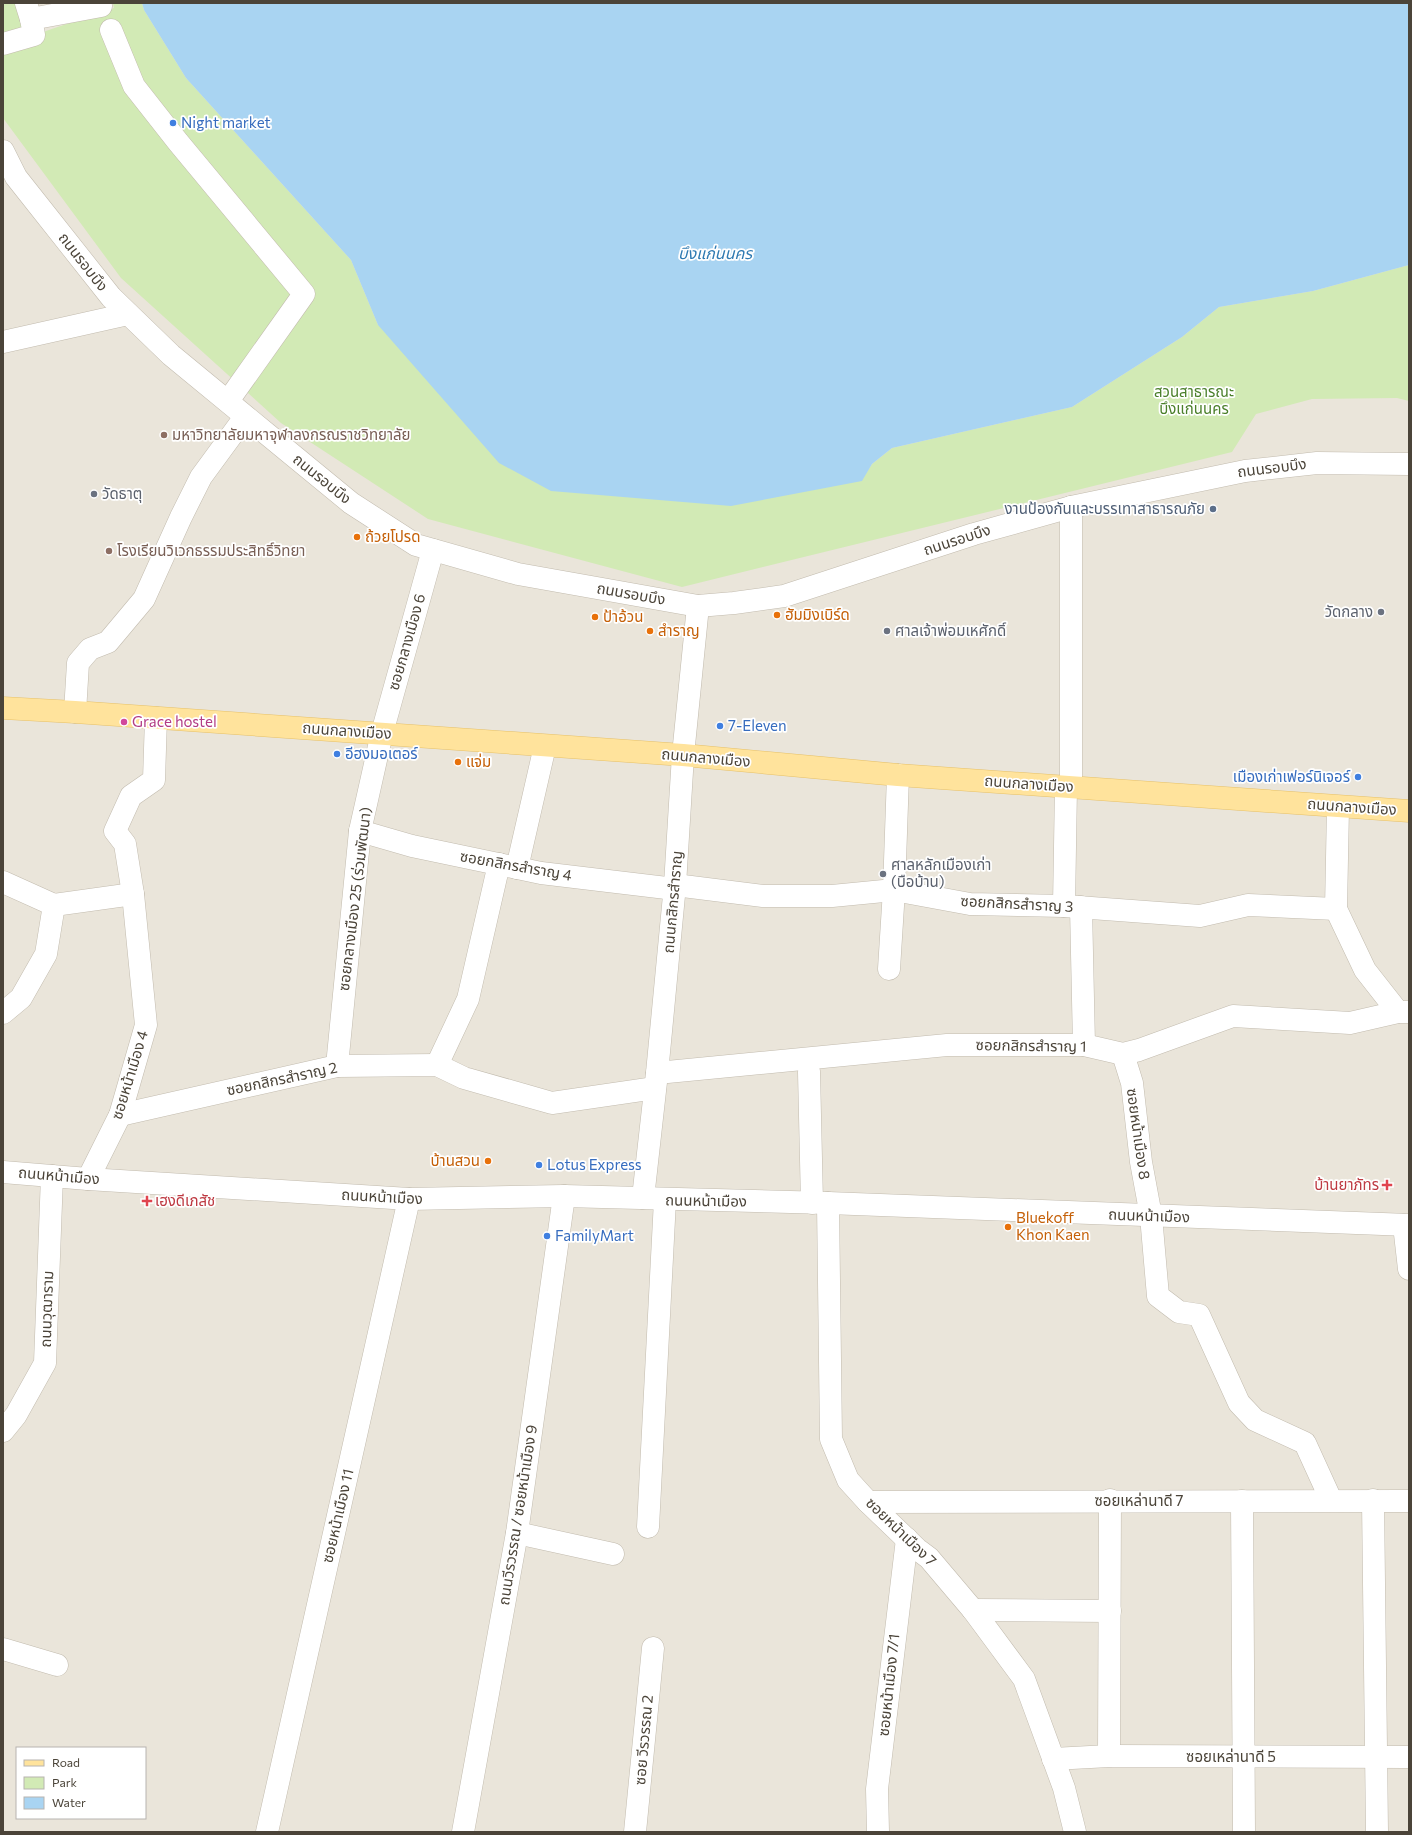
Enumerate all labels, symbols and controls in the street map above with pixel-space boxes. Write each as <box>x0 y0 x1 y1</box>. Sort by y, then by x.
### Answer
place label: Night market <box>181 113 271 131</box>
marker: Night market <box>168 118 178 128</box>
street label: ถนนรอบบึง <box>55 228 112 294</box>
water label: บึงแก่นนคร <box>678 243 753 262</box>
park label: สวนสาธารณะ บึงแก่นนคร <box>1154 382 1234 417</box>
place label: มหาวิทยาลัยมหาจุฬาลงกรณราชวิทยาลัย <box>172 425 411 444</box>
marker: มหาวิทยาลัยมหาจุฬาลงกรณราชวิทยาลัย <box>159 430 169 440</box>
street label: ถนนรอบบึง <box>290 449 355 507</box>
street label: ถนนรอบบึง <box>1236 454 1307 480</box>
place label: วัดธาตุ <box>102 484 142 503</box>
marker: วัดธาตุ <box>89 489 99 499</box>
place label: งานป้องกันและบรรเทาสาธารณภัย <box>1005 499 1205 517</box>
marker: งานป้องกันและบรรเทาสาธารณภัย <box>1208 504 1218 514</box>
street label: ถนนรอบบึง <box>921 520 993 558</box>
place label: ถ้วยโปรด <box>365 527 420 545</box>
marker: ถ้วยโปรด <box>352 532 362 542</box>
place label: โรงเรียนวิเวกธรรมประสิทธิ์วิทยา <box>117 541 305 559</box>
marker: โรงเรียนวิเวกธรรมประสิทธิ์วิทยา <box>104 546 114 556</box>
street label: ถนนรอบบึง <box>595 578 667 608</box>
street label: ซอยกลางเมือง 6 <box>384 591 428 692</box>
place label: วัดกลาง <box>1325 602 1373 620</box>
place label: ฮัมมิงเบิร์ด <box>785 605 850 623</box>
place label: ป้าอ้วน <box>603 607 643 625</box>
marker: วัดกลาง <box>1376 607 1386 617</box>
marker: ฮัมมิงเบิร์ด <box>772 610 782 620</box>
marker: ป้าอ้วน <box>590 612 600 622</box>
place label: สำราญ <box>658 621 700 639</box>
place label: ศาลเจ้าพ่อมเหศักดิ์ <box>895 621 1006 639</box>
marker: สำราญ <box>645 626 655 636</box>
marker: ศาลเจ้าพ่อมเหศักดิ์ <box>882 626 892 636</box>
place label: Grace hostel <box>132 712 217 730</box>
place label: 7-Eleven <box>728 716 787 734</box>
marker: Grace hostel <box>119 717 129 727</box>
street label: ถนนกลางเมือง <box>302 718 392 742</box>
marker: 7-Eleven <box>715 721 725 731</box>
place label: อีฮงมอเตอร์ <box>345 744 418 762</box>
street label: ถนนกลางเมือง <box>661 744 751 770</box>
marker: อีฮงมอเตอร์ <box>332 749 342 759</box>
place label: แจ่ม <box>466 752 491 770</box>
marker: แจ่ม <box>453 757 463 767</box>
place label: เมืองเก่าเฟอร์นิเจอร์ <box>1233 767 1351 785</box>
street label: ถนนกลางเมือง <box>984 771 1074 795</box>
marker: เมืองเก่าเฟอร์นิเจอร์ <box>1353 772 1363 782</box>
street label: ถนนกลางเมือง <box>1307 794 1397 818</box>
street label: ซอยกลางเมือง 25 (ร่วมพัฒนา) <box>334 806 374 992</box>
street label: ซอยกสิกรสำราญ 4 <box>459 846 574 884</box>
street label: ถนนกสิกรสำราญ <box>659 850 685 954</box>
place label: ศาลหลักเมืองเก่า (บือบ้าน) <box>891 855 991 890</box>
marker: ศาลหลักเมืองเก่า (บือบ้าน) <box>878 869 888 879</box>
street label: ซอยกสิกรสำราญ 3 <box>960 891 1074 915</box>
street label: ซอยหน้าเมือง 4 <box>107 1028 151 1121</box>
street label: ซอยกสิกรสำราญ 1 <box>975 1035 1087 1055</box>
street label: ซอยกสิกรสำราญ 2 <box>225 1058 339 1099</box>
street label: ซอยหน้าเมือง 8 <box>1124 1087 1154 1181</box>
place label: บ้านสวน <box>430 1151 480 1169</box>
place label: Lotus Express <box>547 1155 642 1173</box>
marker: บ้านสวน <box>483 1156 493 1166</box>
marker: Lotus Express <box>534 1160 544 1170</box>
street label: ถนนหน้าเมือง <box>18 1162 101 1188</box>
place label: บ้านยาภัทร <box>1314 1175 1379 1193</box>
marker: บ้านยาภัทร <box>1382 1180 1392 1190</box>
street label: ถนนหน้าเมือง <box>341 1185 423 1207</box>
street label: ถนนหน้าเมือง <box>665 1190 747 1210</box>
place label: เฮงดีเภสัช <box>155 1191 215 1209</box>
marker: เฮงดีเภสัช <box>142 1196 152 1206</box>
street label: ถนนหน้าเมือง <box>1108 1205 1190 1225</box>
place label: Bluekoff Khon Kaen <box>1016 1208 1090 1243</box>
marker: Bluekoff Khon Kaen <box>1003 1222 1013 1232</box>
place label: FamilyMart <box>555 1226 634 1244</box>
marker: FamilyMart <box>542 1231 552 1241</box>
street label: ถนนวุฒาราม <box>36 1270 57 1348</box>
street label: ถนนวีรวรรณ / ซอยหน้าเมือง 9 <box>494 1423 540 1606</box>
street label: ซอยหน้าเมือง 11 <box>317 1467 357 1565</box>
street label: ซอยเหล่านาดี 7 <box>1094 1491 1184 1509</box>
street label: ซอยหน้าเมือง 7 <box>863 1493 941 1569</box>
street label: ซอยหน้าเมือง 7/1 <box>874 1633 902 1737</box>
street label: ซอย วีรวรรณ 2 <box>630 1694 656 1786</box>
legend <box>16 1747 146 1819</box>
street label: ซอยเหล่านาดี 5 <box>1186 1747 1276 1765</box>
text: Road <box>52 1755 80 1769</box>
text: Park <box>52 1775 78 1789</box>
text: Water <box>52 1795 86 1809</box>

